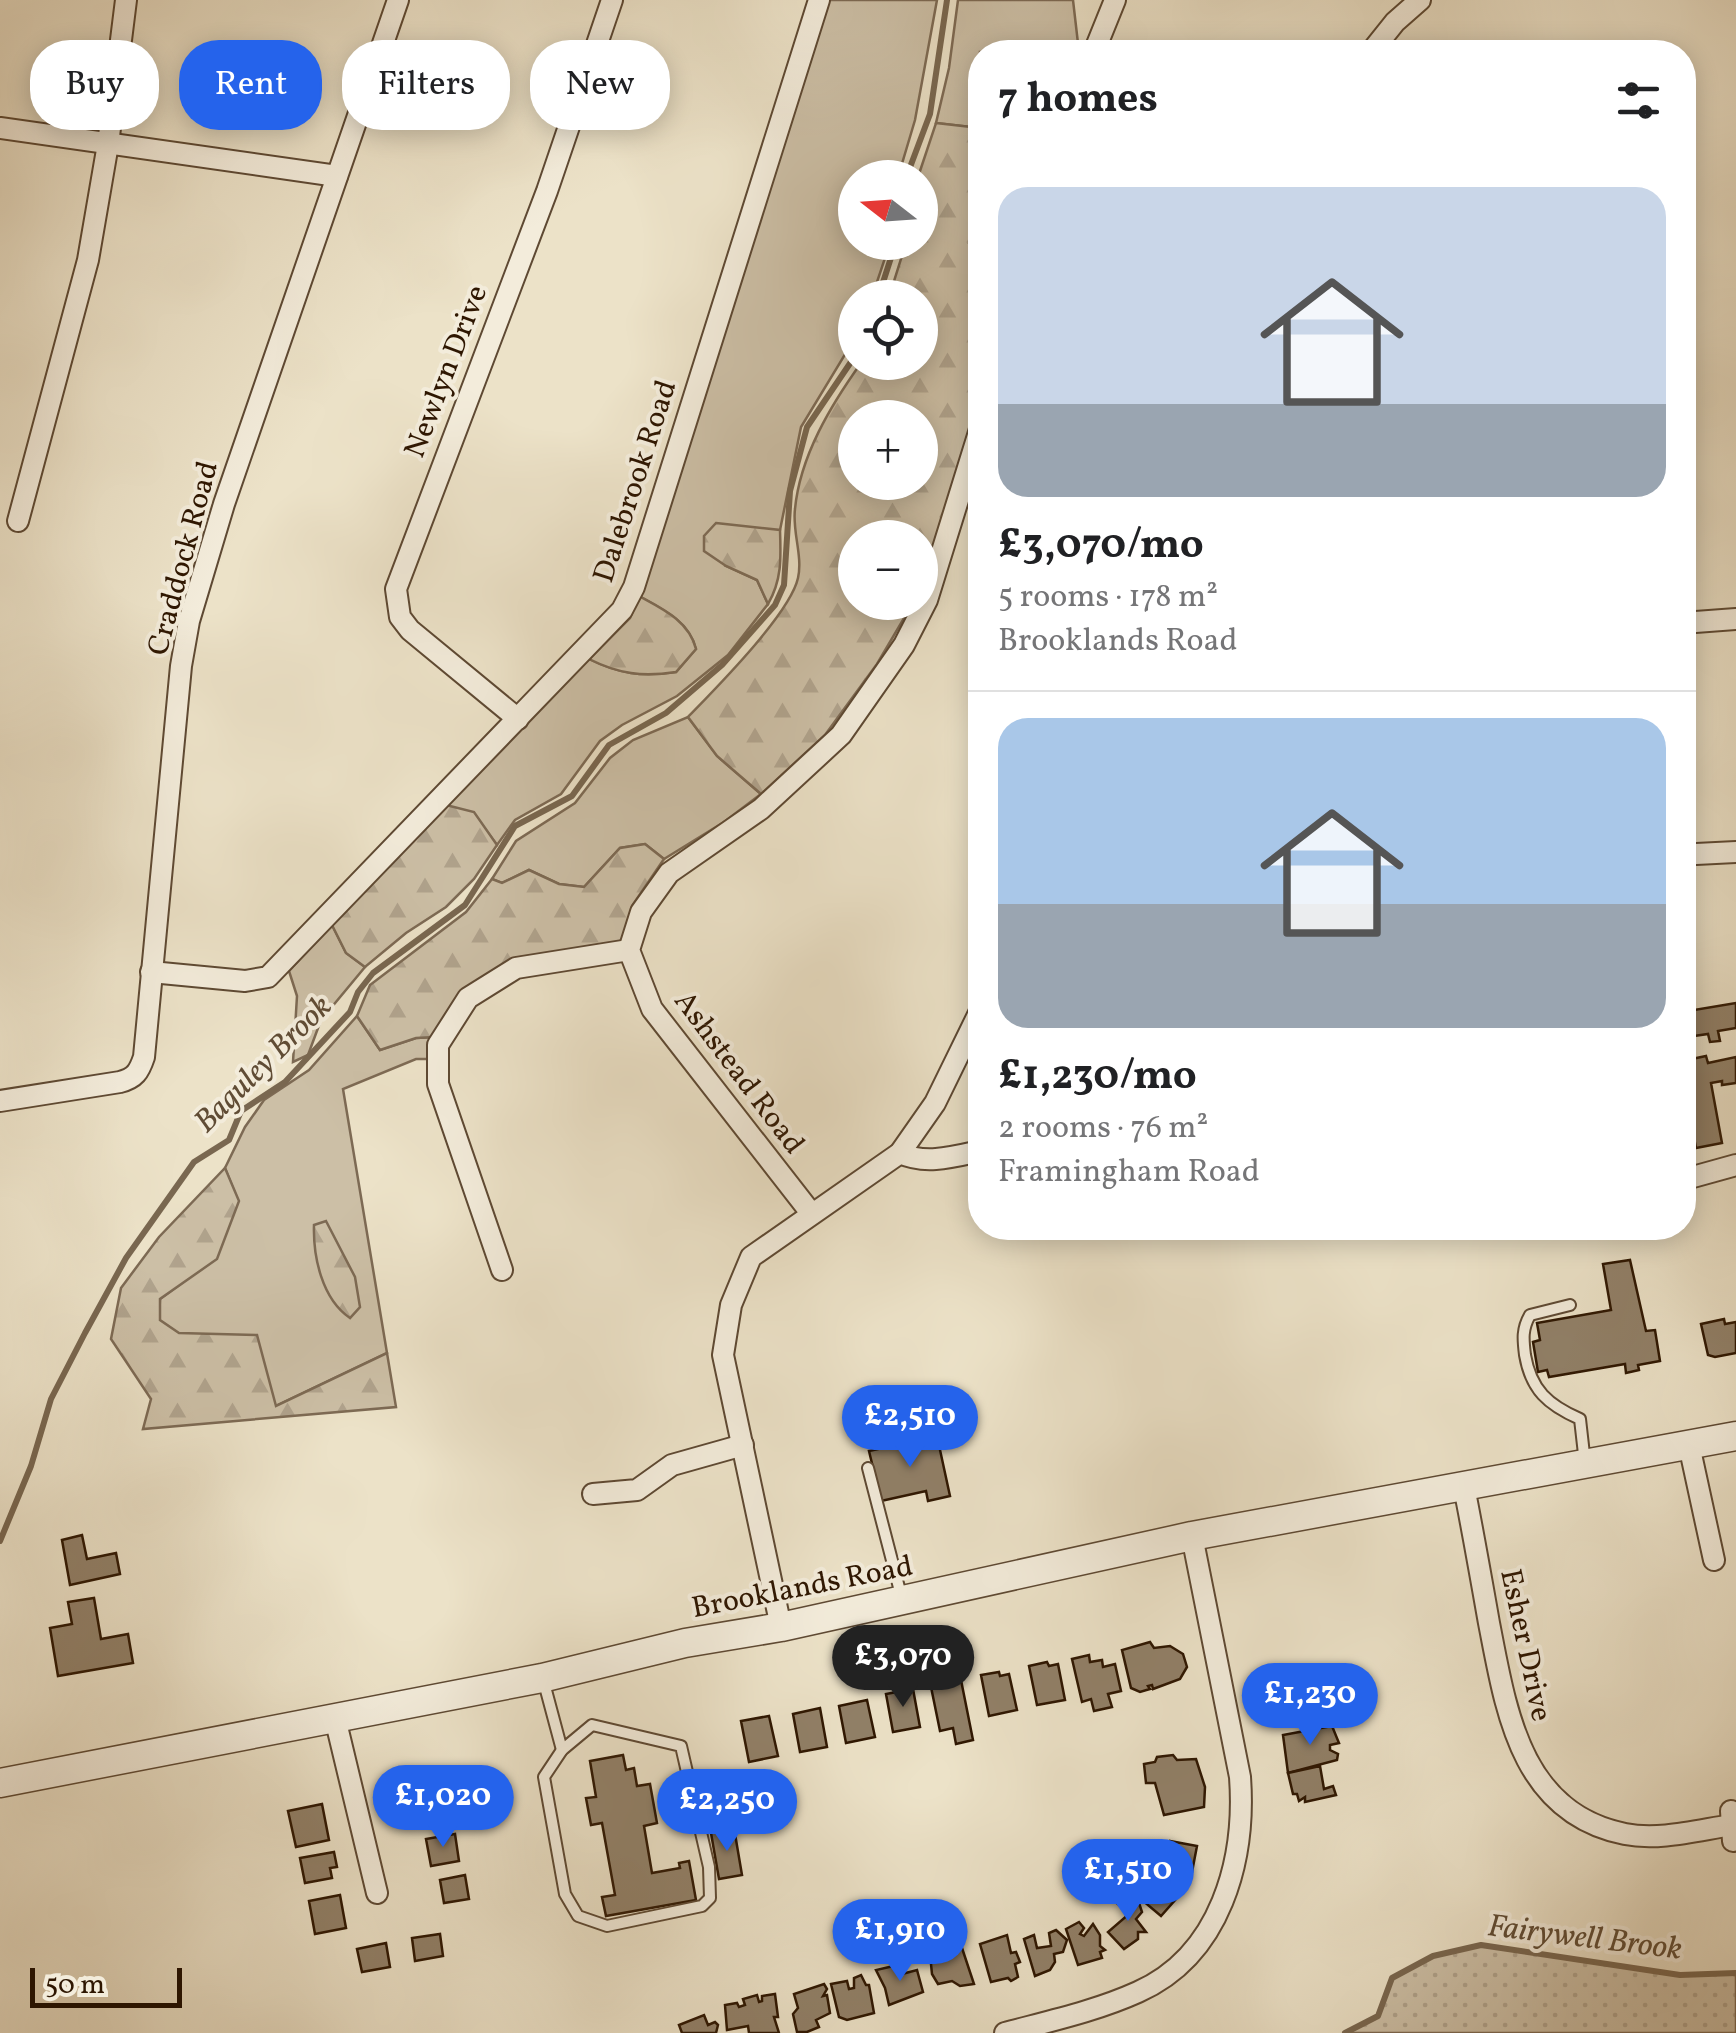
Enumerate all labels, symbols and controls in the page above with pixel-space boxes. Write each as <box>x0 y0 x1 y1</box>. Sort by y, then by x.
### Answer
chip: Buy <box>30 40 159 130</box>
chip: Rent <box>179 40 322 130</box>
chip: Filters <box>342 40 510 130</box>
chip: New <box>530 40 670 130</box>
text: 7 homes <box>998 71 1158 130</box>
icon: filters <box>1611 73 1666 128</box>
north arrow <box>838 160 938 260</box>
map controls <box>838 160 938 620</box>
icon: home <box>1242 252 1422 432</box>
street label: Newlyn Drive <box>395 279 499 464</box>
button: locate <box>838 280 938 380</box>
street label: Dalebrook Road <box>583 375 688 588</box>
button: + <box>838 400 938 500</box>
street label: Craddock Road <box>138 457 230 660</box>
text: £3,070/mo <box>998 517 1204 576</box>
button: − <box>838 520 938 620</box>
text: 5 rooms · 178 m² <box>998 576 1218 620</box>
text: Brooklands Road <box>998 620 1238 664</box>
icon: home <box>1242 783 1422 963</box>
street label: Ashstead Road <box>663 983 814 1164</box>
water label: Baguley Brook <box>185 986 343 1144</box>
text: £1,230/mo <box>998 1048 1197 1107</box>
text: 2 rooms · 76 m² <box>998 1107 1208 1151</box>
text: Framingham Road <box>998 1151 1260 1195</box>
pin: £2,510 <box>829 1385 991 1470</box>
text: £2,510 <box>864 1395 956 1439</box>
street label: Brooklands Road <box>688 1546 917 1630</box>
street label: Esher Drive <box>1488 1565 1562 1725</box>
pin: £3,070 <box>822 1625 984 1710</box>
text: £3,070 <box>854 1635 952 1679</box>
pin: £1,230 <box>1229 1663 1391 1748</box>
text: £1,230 <box>1264 1673 1356 1717</box>
pin: £1,020 <box>362 1765 524 1850</box>
pin: £2,250 <box>646 1769 808 1854</box>
text: £1,020 <box>395 1775 491 1819</box>
text: £2,250 <box>679 1779 775 1823</box>
pin: £1,510 <box>1047 1839 1209 1924</box>
text: £1,510 <box>1084 1849 1172 1893</box>
pin: £1,910 <box>819 1899 981 1984</box>
water label: Fairywell Brook <box>1485 1905 1684 1973</box>
text: £1,910 <box>855 1909 945 1953</box>
scale bar <box>30 1963 182 2008</box>
text: 50 m <box>45 1966 105 2005</box>

